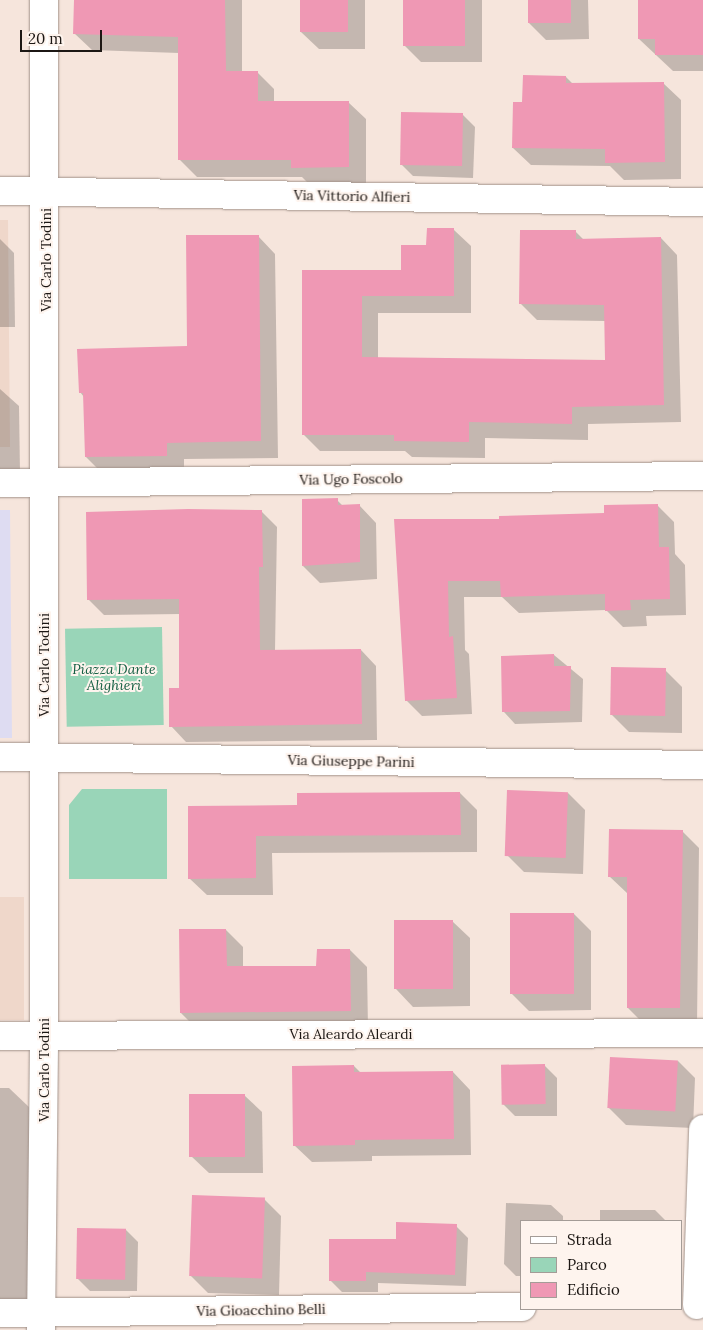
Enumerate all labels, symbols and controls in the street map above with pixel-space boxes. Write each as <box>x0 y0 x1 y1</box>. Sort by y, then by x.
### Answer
scale bar <box>22 20 105 52</box>
text: 20 m <box>28 29 63 48</box>
street label: Via Vittorio Alfieri <box>293 187 411 205</box>
street label: Via Carlo Todini <box>38 208 54 312</box>
street label: Via Ugo Foscolo <box>299 470 403 488</box>
street label: Via Carlo Todini <box>36 613 52 717</box>
park label: Piazza Dante Alighieri <box>72 661 156 694</box>
street label: Via Giuseppe Parini <box>287 751 415 771</box>
street label: Via Carlo Todini <box>36 1018 52 1122</box>
street label: Via Aleardo Aleardi <box>290 1026 412 1042</box>
legend <box>520 1220 683 1310</box>
text: Strada <box>567 1230 612 1249</box>
text: Parco <box>567 1255 607 1274</box>
text: Edificio <box>567 1280 620 1299</box>
street label: Via Gioacchino Belli <box>196 1300 326 1320</box>

